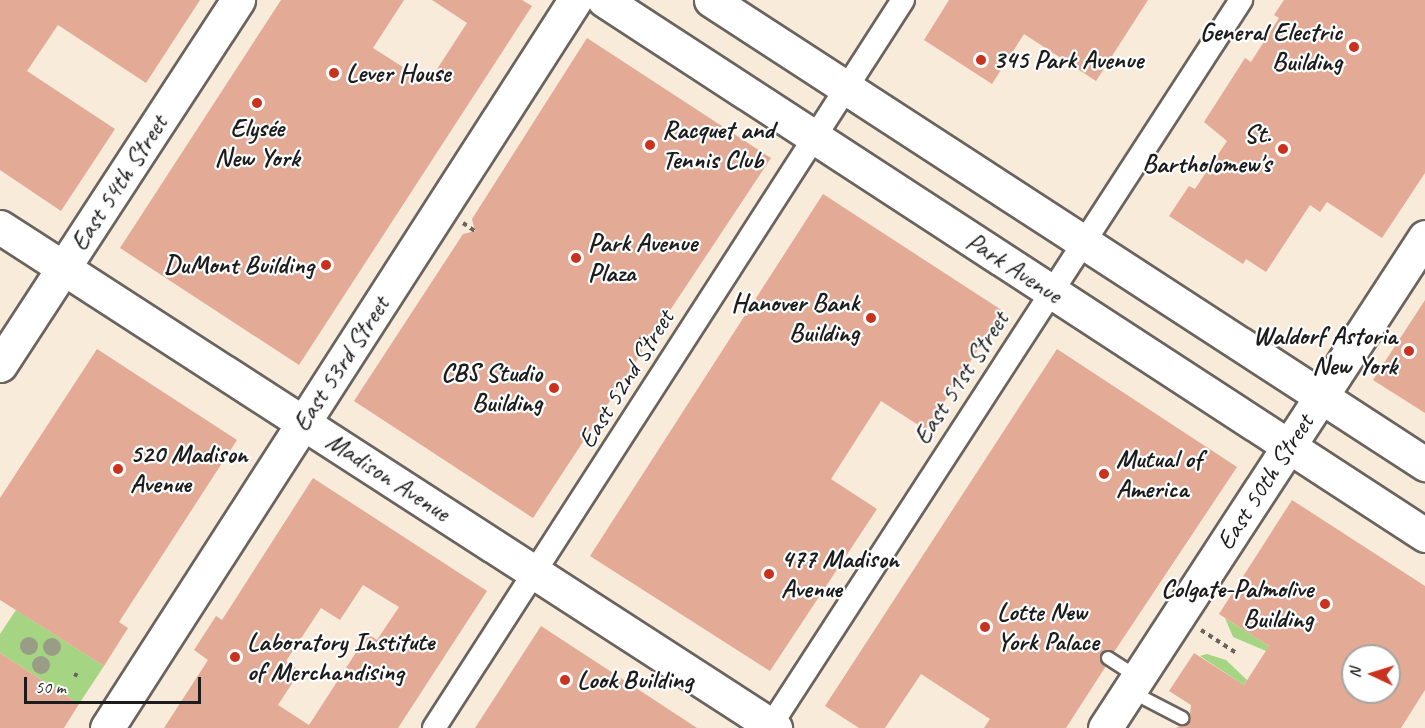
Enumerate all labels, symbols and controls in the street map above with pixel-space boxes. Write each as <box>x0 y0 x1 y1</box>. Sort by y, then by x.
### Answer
place label: General Electric Building <box>1200 16 1342 77</box>
marker: General Electric Building <box>1347 40 1361 54</box>
place label: 345 Park Avenue <box>993 44 1143 76</box>
marker: 345 Park Avenue <box>974 53 988 67</box>
place label: Lever House <box>346 57 450 89</box>
marker: Lever House <box>327 66 341 80</box>
marker: Elysée New York <box>250 96 264 110</box>
street label: East 54th Street <box>64 109 174 257</box>
place label: Elysée New York <box>215 112 299 174</box>
place label: Racquet and Tennis Club <box>662 114 774 176</box>
place label: St. Bartholomew's <box>1142 118 1271 180</box>
marker: Racquet and Tennis Club <box>643 138 657 152</box>
marker: St. Bartholomew's <box>1276 142 1290 156</box>
street label: Park Avenue <box>961 226 1067 310</box>
place label: Park Avenue Plaza <box>588 227 697 288</box>
place label: DuMont Building <box>164 249 314 281</box>
marker: Park Avenue Plaza <box>569 251 583 265</box>
marker: DuMont Building <box>319 258 333 272</box>
place label: Hanover Bank Building <box>731 287 859 348</box>
street label: East 53rd Street <box>286 291 396 437</box>
street label: East 52nd Street <box>571 304 681 454</box>
street label: East 51st Street <box>906 305 1016 451</box>
marker: Hanover Bank Building <box>864 311 878 325</box>
place label: Waldorf Astoria New York <box>1253 320 1397 382</box>
marker: Waldorf Astoria New York <box>1402 344 1416 358</box>
place label: CBS Studio Building <box>441 357 542 418</box>
marker: CBS Studio Building <box>547 381 561 395</box>
street label: East 50th Street <box>1210 408 1320 556</box>
street label: Madison Avenue <box>320 426 456 528</box>
place label: 520 Madison Avenue <box>130 438 248 500</box>
place label: Mutual of America <box>1116 443 1202 504</box>
marker: 520 Madison Avenue <box>111 462 125 476</box>
marker: Mutual of America <box>1097 467 1111 481</box>
place label: 477 Madison Avenue <box>781 543 899 604</box>
marker: 477 Madison Avenue <box>762 567 776 581</box>
place label: Colgate-Palmolive Building <box>1161 573 1313 634</box>
place label: Lotte New York Palace <box>997 596 1099 658</box>
marker: Colgate-Palmolive Building <box>1318 597 1332 611</box>
marker: Lotte New York Palace <box>978 620 992 634</box>
place label: Laboratory Institute of Merchandising <box>247 626 434 688</box>
north arrow <box>1341 644 1401 704</box>
marker: Laboratory Institute of Merchandising <box>228 650 242 664</box>
place label: Look Building <box>577 664 693 696</box>
scale bar <box>27 665 204 703</box>
text: N <box>1345 667 1365 679</box>
marker: Look Building <box>558 673 572 687</box>
text: 50 m <box>35 676 66 698</box>

